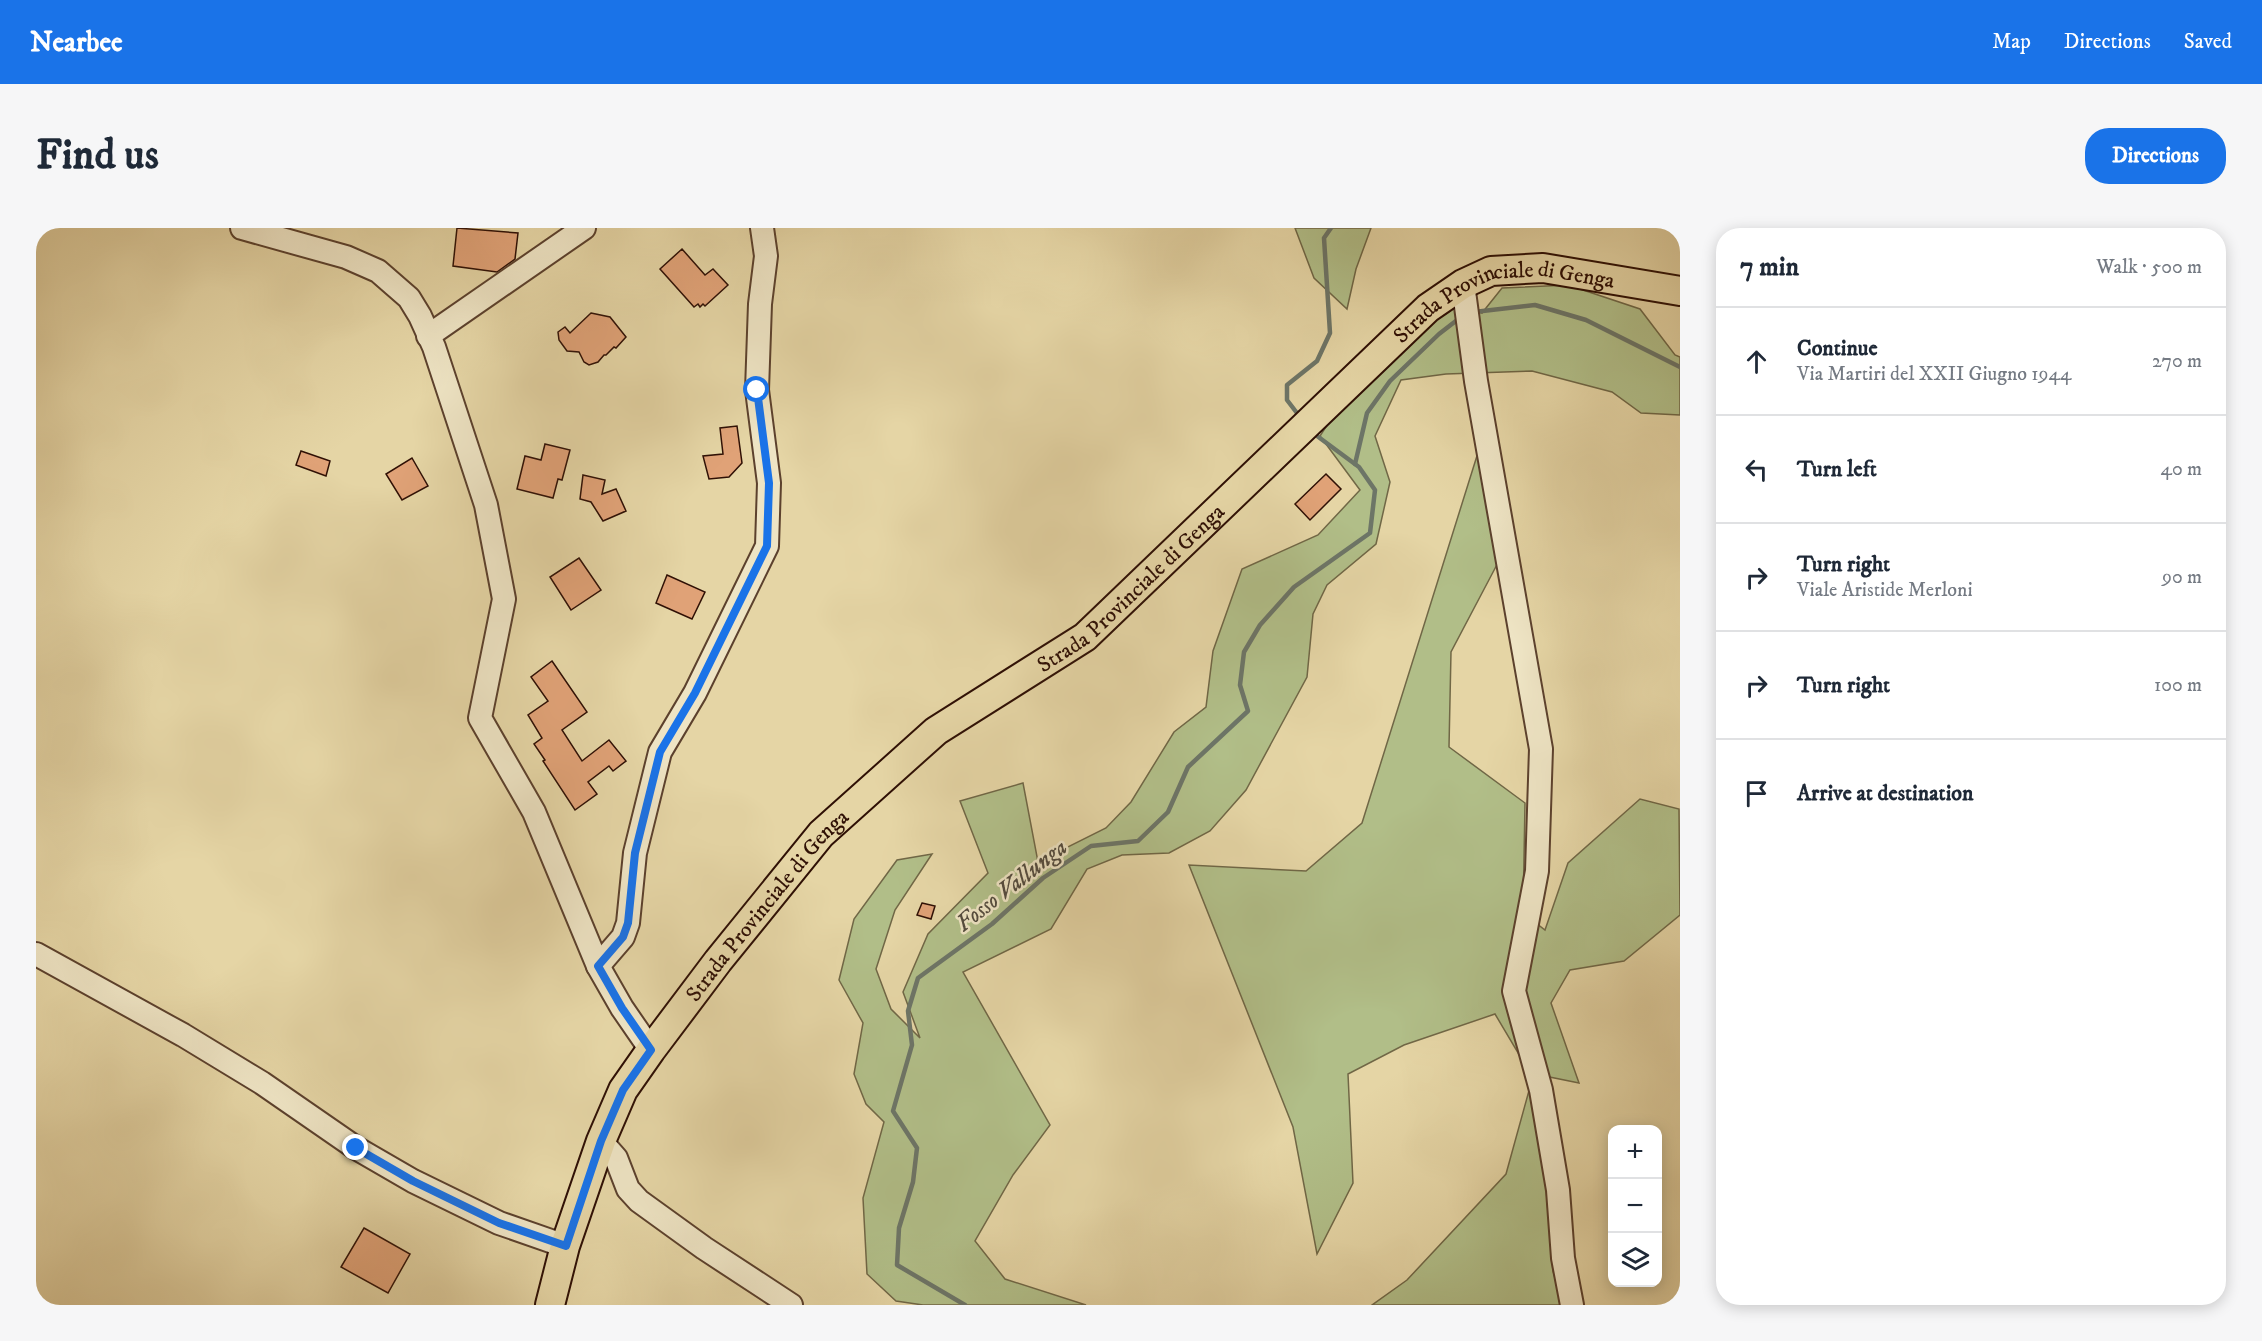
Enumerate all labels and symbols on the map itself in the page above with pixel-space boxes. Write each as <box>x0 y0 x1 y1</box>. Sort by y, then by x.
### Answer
street label: Strada Provinciale di Genga <box>1388 255 1617 349</box>
route start <box>743 376 769 402</box>
street label: Strada Provinciale di Genga <box>1032 498 1231 679</box>
street label: Strada Provinciale di Genga <box>680 803 855 1007</box>
water label: Fosso Vallunga <box>950 833 1074 939</box>
route end <box>342 1134 368 1160</box>

